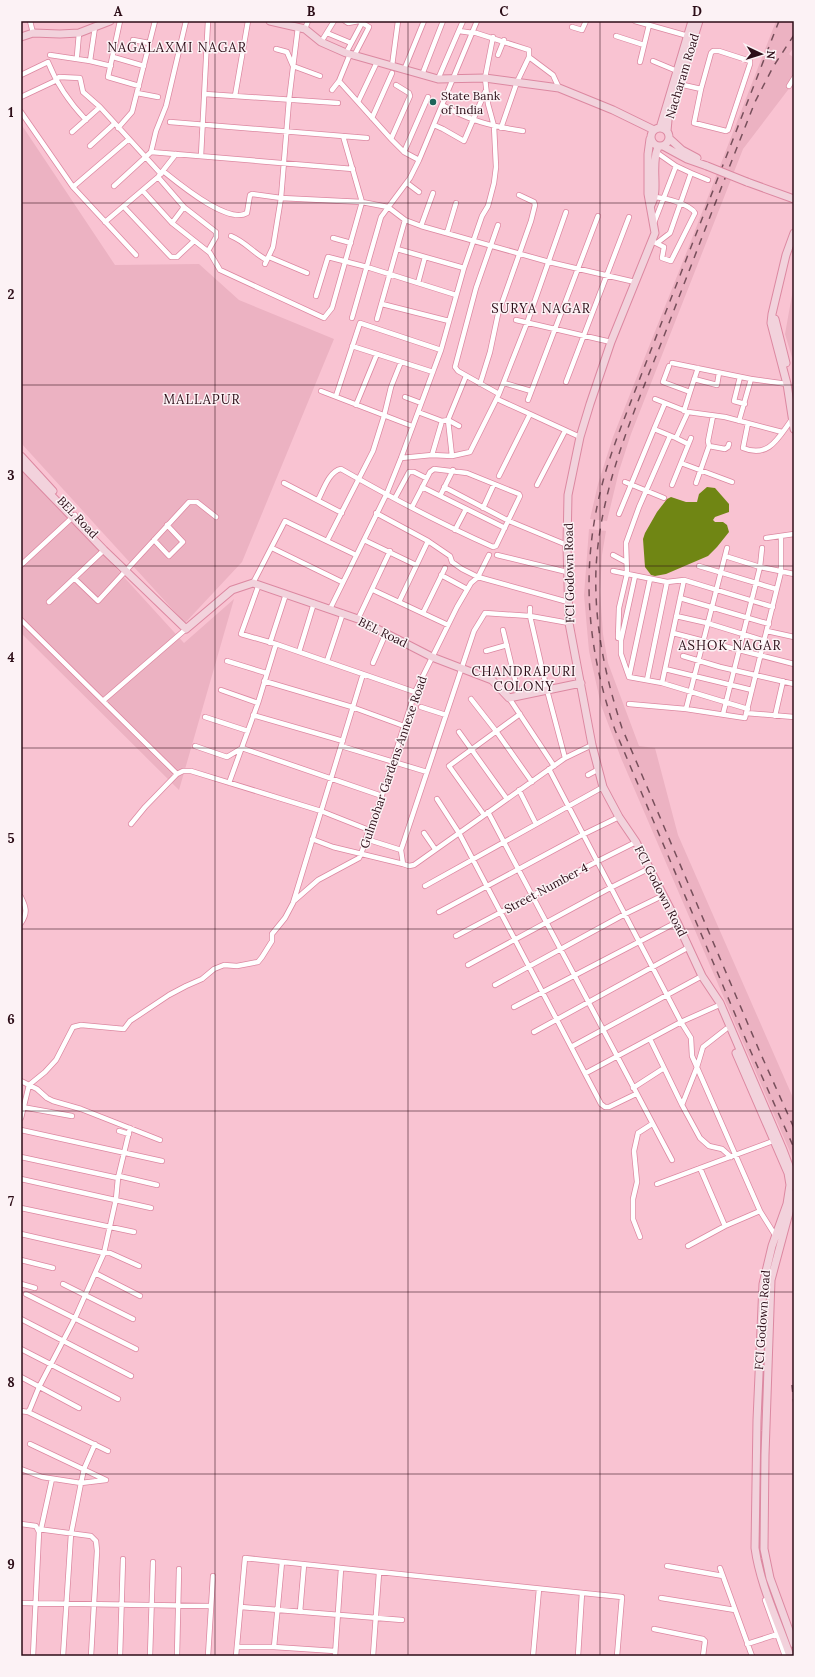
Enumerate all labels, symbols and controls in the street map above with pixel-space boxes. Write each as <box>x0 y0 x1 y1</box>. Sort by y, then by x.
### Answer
text: A <box>114 3 123 20</box>
text: B <box>307 3 316 20</box>
text: C <box>500 3 509 20</box>
text: D <box>692 3 702 20</box>
street label: Nacharam Road <box>662 32 702 120</box>
north arrow <box>741 34 781 74</box>
district label: NAGALAXMI NAGAR <box>107 39 247 56</box>
text: N <box>764 50 778 60</box>
place label: State Bank of India <box>441 88 501 117</box>
marker: State Bank of India <box>428 97 438 107</box>
text: 1 <box>8 104 14 121</box>
text: 2 <box>8 286 15 303</box>
district label: SURYA NAGAR <box>491 300 591 317</box>
district label: MALLAPUR <box>163 391 241 408</box>
text: 3 <box>7 467 15 484</box>
street label: BEL Road <box>54 493 102 541</box>
street label: FCI Godown Road <box>561 523 577 623</box>
street label: BEL Road <box>356 614 410 650</box>
district label: ASHOK NAGAR <box>677 637 782 654</box>
text: 4 <box>7 649 15 666</box>
district label: CHANDRAPURI COLONY <box>472 663 576 695</box>
street label: Gulmohar Gardens Annexe Road <box>356 674 430 850</box>
text: 5 <box>7 830 15 847</box>
street label: FCI Godown Road <box>632 843 690 939</box>
street label: Street Number 4 <box>502 859 591 916</box>
text: 6 <box>7 1011 15 1028</box>
text: 7 <box>8 1193 14 1210</box>
street label: FCI Godown Road <box>751 1270 773 1370</box>
text: 8 <box>7 1374 15 1391</box>
text: 9 <box>7 1556 15 1573</box>

